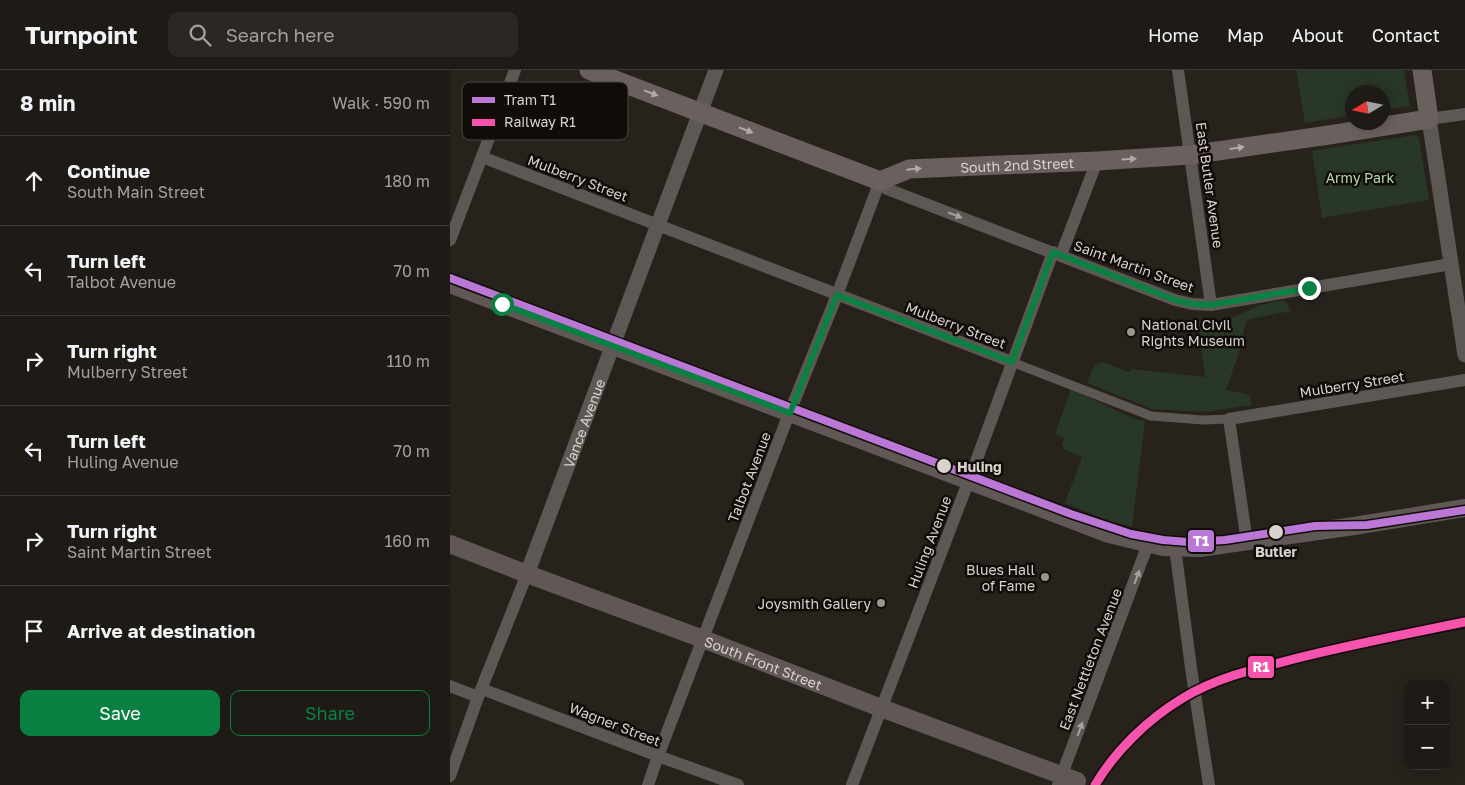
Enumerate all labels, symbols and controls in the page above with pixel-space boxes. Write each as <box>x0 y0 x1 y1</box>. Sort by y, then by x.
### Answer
search box <box>168 12 518 57</box>
text: Turnpoint <box>25 20 138 49</box>
icon: search <box>186 21 214 49</box>
text: Search here <box>226 23 335 46</box>
text: Home <box>1148 24 1199 46</box>
text: Map <box>1227 24 1264 46</box>
text: About <box>1292 24 1344 46</box>
text: Contact <box>1372 24 1440 46</box>
legend <box>462 82 628 140</box>
north arrow <box>1345 85 1390 130</box>
text: 8 min <box>20 90 76 116</box>
one-way arrow <box>643 90 658 98</box>
text: Tram T1 <box>504 91 556 108</box>
text: Walk · 590 m <box>332 93 430 113</box>
text: Railway R1 <box>504 113 576 130</box>
street label: East Butler Avenue <box>1193 121 1227 249</box>
one-way arrow <box>739 126 753 134</box>
one-way arrow <box>1230 144 1246 152</box>
street label: Mulberry Street <box>526 151 630 205</box>
street label: South 2nd Street <box>960 153 1074 175</box>
one-way arrow <box>1121 154 1137 162</box>
text: Continue <box>67 159 150 182</box>
one-way arrow <box>907 165 923 173</box>
icon: ahead <box>20 167 48 195</box>
park label: Army Park <box>1326 169 1394 186</box>
text: 180 m <box>384 171 430 191</box>
text: South Main Street <box>67 182 205 202</box>
one-way arrow <box>948 211 963 219</box>
street label: Saint Martin Street <box>1072 236 1196 296</box>
text: Turn left <box>67 249 146 272</box>
icon: left <box>20 257 48 285</box>
text: 70 m <box>393 261 430 281</box>
text: Talbot Avenue <box>67 272 176 292</box>
route end <box>1298 277 1321 300</box>
route start <box>491 293 514 316</box>
street label: Mulberry Street <box>904 298 1008 352</box>
place label: National Civil Rights Museum <box>1141 316 1245 349</box>
marker: National Civil Rights Museum <box>1125 326 1137 338</box>
text: Turn right <box>67 339 157 362</box>
icon: right <box>20 347 48 375</box>
text: 110 m <box>386 351 430 371</box>
text: Mulberry Street <box>67 362 188 382</box>
street label: Mulberry Street <box>1298 367 1406 401</box>
street label: Vance Avenue <box>559 376 608 470</box>
text: Turn left <box>67 429 146 452</box>
street label: Talbot Avenue <box>724 429 774 525</box>
icon: left <box>20 437 48 465</box>
text: 70 m <box>393 441 430 461</box>
text: Huling Avenue <box>67 452 178 472</box>
marker: Huling <box>935 457 953 475</box>
place label: Huling <box>957 458 1002 475</box>
street label: Huling Avenue <box>904 493 954 591</box>
text: Turn right <box>67 519 157 542</box>
marker: Butler <box>1267 523 1285 541</box>
icon: right <box>20 527 48 555</box>
line badge: T1 <box>1187 529 1215 553</box>
text: 160 m <box>384 531 430 551</box>
text: T1 <box>1193 532 1209 549</box>
text: Saint Martin Street <box>67 542 212 562</box>
place label: Butler <box>1255 543 1298 560</box>
place label: Blues Hall of Fame <box>966 561 1035 594</box>
one-way arrow <box>1133 569 1141 584</box>
marker: Blues Hall of Fame <box>1039 571 1051 583</box>
street label: East Nettleton Avenue <box>1055 586 1125 732</box>
place label: Joysmith Gallery <box>758 595 871 612</box>
marker: Joysmith Gallery <box>875 597 887 609</box>
icon: arrive <box>20 617 48 645</box>
text: Arrive at destination <box>67 619 255 642</box>
street label: South Front Street <box>702 632 825 693</box>
line badge: R1 <box>1247 655 1275 679</box>
text: R1 <box>1253 658 1269 675</box>
map controls <box>1405 680 1450 770</box>
button: + <box>1405 680 1450 725</box>
button: Save <box>20 690 220 736</box>
button: Share <box>230 690 430 736</box>
street label: Wagner Street <box>567 699 663 749</box>
one-way arrow <box>1076 721 1084 736</box>
button: − <box>1405 725 1450 770</box>

